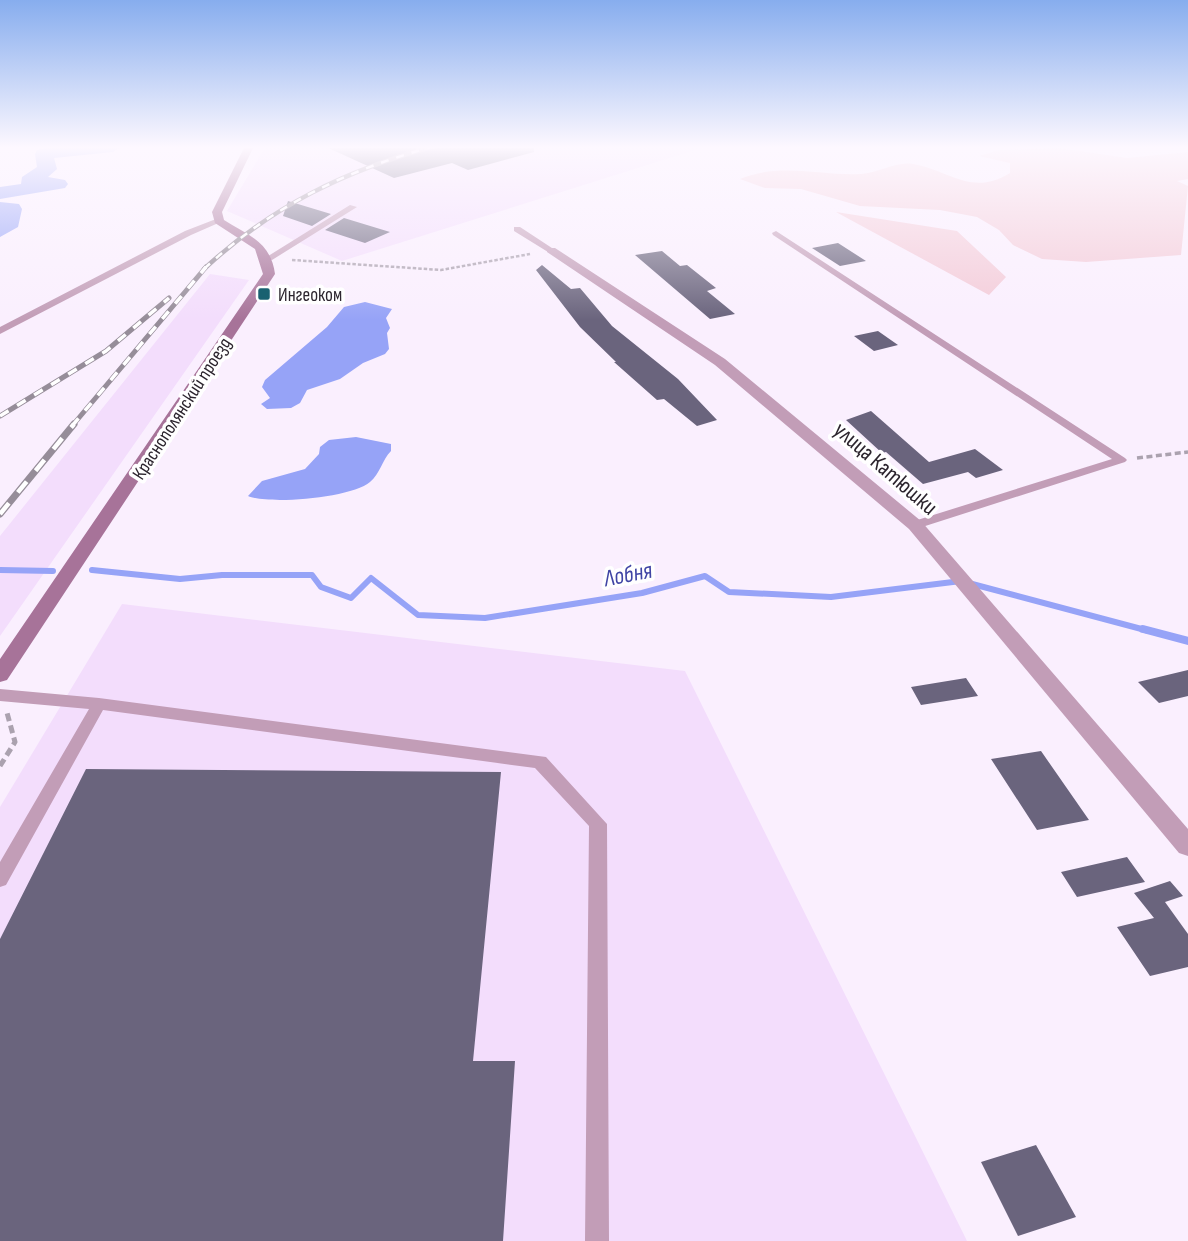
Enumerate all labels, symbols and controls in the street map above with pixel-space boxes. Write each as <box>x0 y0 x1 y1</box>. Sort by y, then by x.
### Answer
place label: Ингеоком <box>278 284 342 307</box>
marker: Ингеоком <box>256 286 272 302</box>
street label: Краснополянский проезд <box>128 333 237 484</box>
street label: улица Катюшки <box>828 416 943 521</box>
water label: Лобня <box>600 555 656 594</box>

